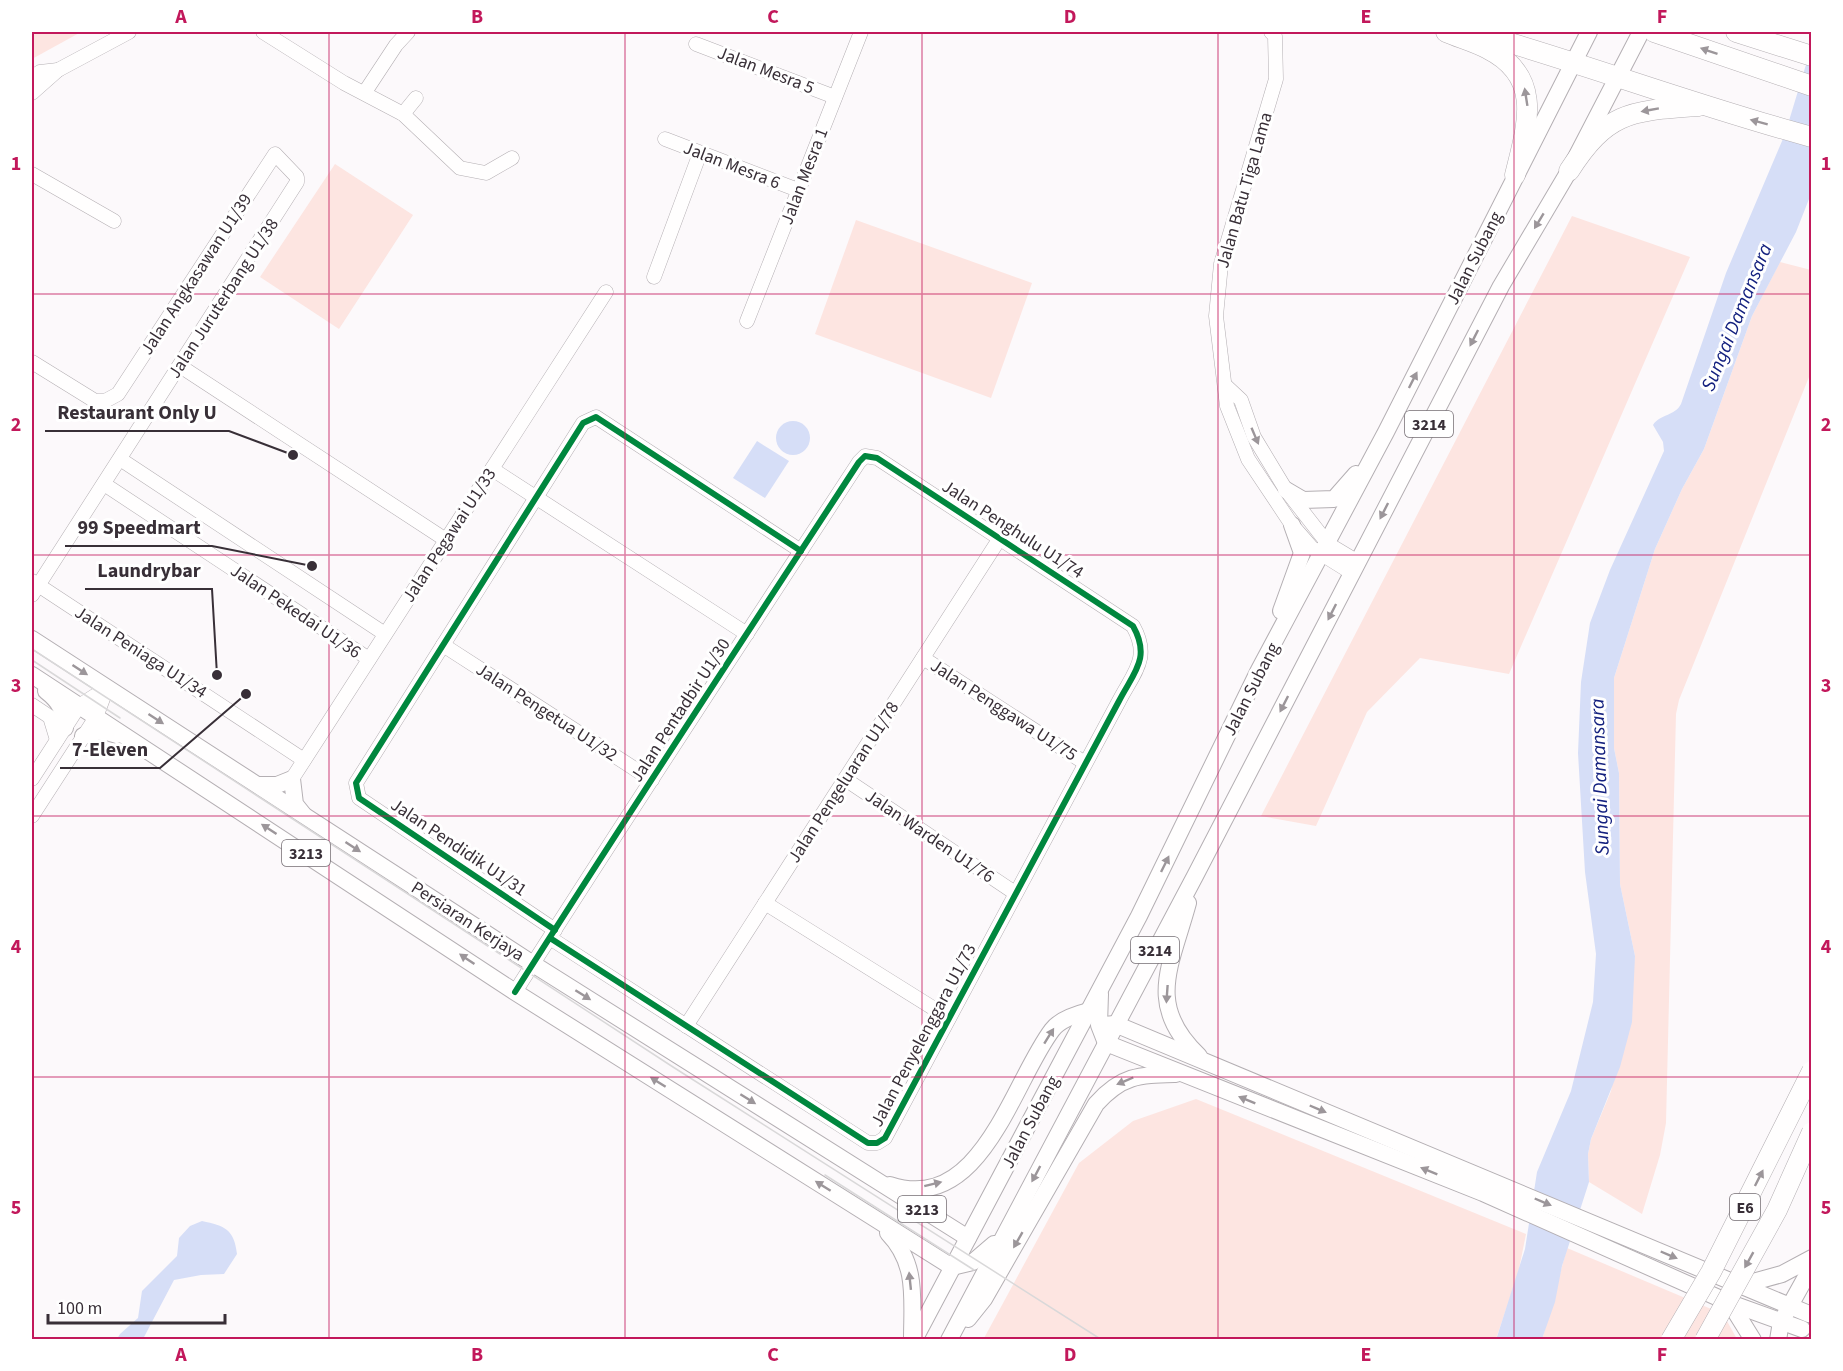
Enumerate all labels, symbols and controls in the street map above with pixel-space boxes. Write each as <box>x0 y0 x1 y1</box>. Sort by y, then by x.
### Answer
text: A <box>174 3 187 31</box>
text: B <box>471 3 483 31</box>
text: C <box>767 3 779 31</box>
text: D <box>1064 3 1076 31</box>
text: E <box>1361 3 1371 31</box>
text: F <box>1657 3 1667 31</box>
street label: Jalan Mesra 5 <box>714 41 818 100</box>
one-way arrow <box>1700 45 1718 55</box>
one-way arrow <box>1521 87 1530 106</box>
one-way arrow <box>1640 106 1659 115</box>
street label: Jalan Batu Tiga Lama <box>1210 109 1279 271</box>
one-way arrow <box>1750 117 1768 127</box>
street label: Jalan Mesra 1 <box>775 124 834 228</box>
street label: Jalan Mesra 6 <box>680 136 784 195</box>
text: 1 <box>11 150 21 178</box>
text: 1 <box>1821 150 1831 178</box>
street label: Jalan Angkasawan U1/39 <box>135 189 258 360</box>
street label: Jalan Subang <box>1440 207 1509 309</box>
street label: Jalan Juruterbang U1/38 <box>162 213 285 383</box>
one-way arrow <box>1534 213 1544 230</box>
water label: Sungai Damansara <box>1695 239 1779 395</box>
one-way arrow <box>1469 330 1479 347</box>
one-way arrow <box>1408 371 1417 388</box>
callout: Restaurant Only U <box>45 393 229 431</box>
text: Restaurant Only U <box>57 399 217 427</box>
text: 2 <box>11 411 21 439</box>
road number: 3214 <box>1405 411 1453 437</box>
text: 2 <box>1821 411 1831 439</box>
one-way arrow <box>1250 427 1260 445</box>
street label: Jalan Pegawai U1/33 <box>397 463 502 607</box>
street label: Jalan Penghulu U1/74 <box>937 474 1089 585</box>
one-way arrow <box>1379 503 1389 520</box>
callout: 99 Speedmart <box>65 508 212 546</box>
text: 99 Speedmart <box>77 514 201 542</box>
callout: Laundrybar <box>85 551 212 589</box>
text: Laundrybar <box>97 557 201 585</box>
street label: Jalan Pekedai U1/36 <box>225 558 366 665</box>
street label: Jalan Peniaga U1/34 <box>70 600 212 705</box>
one-way arrow <box>1327 604 1336 621</box>
street label: Jalan Pentadbir U1/30 <box>624 633 736 787</box>
street label: Jalan Subang <box>1217 638 1286 740</box>
street label: Jalan Penggawa U1/75 <box>925 654 1082 767</box>
street label: Jalan Pengetua U1/32 <box>471 657 622 768</box>
one-way arrow <box>71 664 87 676</box>
text: 3 <box>11 672 21 700</box>
text: 3 <box>1821 672 1831 700</box>
one-way arrow <box>1279 695 1289 712</box>
street label: Jalan Pengeluaran U1/78 <box>782 697 905 868</box>
water label: Sungai Damansara <box>1583 698 1617 856</box>
one-way arrow <box>148 714 164 725</box>
callout: 7-Eleven <box>60 730 160 768</box>
text: 7-Eleven <box>72 736 148 764</box>
street label: Jalan Warden U1/76 <box>860 784 999 889</box>
street label: Jalan Pendidik U1/31 <box>386 792 532 902</box>
one-way arrow <box>260 823 277 834</box>
road number: 3213 <box>282 840 330 866</box>
one-way arrow <box>344 841 361 852</box>
one-way arrow <box>1160 855 1169 872</box>
street label: Persiaran Kerjaya <box>406 875 529 967</box>
text: 4 <box>11 933 22 961</box>
text: 4 <box>1821 933 1832 961</box>
road number: 3214 <box>1131 937 1179 963</box>
street label: Jalan Penyelenggara U1/73 <box>864 939 982 1131</box>
one-way arrow <box>459 953 475 965</box>
one-way arrow <box>1163 985 1172 1004</box>
one-way arrow <box>575 989 591 1000</box>
one-way arrow <box>1044 1027 1055 1044</box>
street label: Jalan Subang <box>995 1071 1065 1173</box>
one-way arrow <box>1116 1076 1134 1086</box>
one-way arrow <box>650 1077 666 1088</box>
one-way arrow <box>739 1093 756 1104</box>
one-way arrow <box>1238 1094 1256 1104</box>
one-way arrow <box>1309 1105 1327 1114</box>
one-way arrow <box>1032 1165 1042 1183</box>
one-way arrow <box>1419 1166 1437 1176</box>
one-way arrow <box>1755 1169 1764 1186</box>
one-way arrow <box>924 1179 942 1189</box>
one-way arrow <box>815 1181 831 1192</box>
text: 5 <box>11 1194 21 1222</box>
road number: E6 <box>1730 1194 1760 1220</box>
text: 5 <box>1821 1194 1831 1222</box>
road number: 3213 <box>898 1196 946 1222</box>
one-way arrow <box>1534 1197 1552 1207</box>
one-way arrow <box>1013 1232 1023 1249</box>
one-way arrow <box>1660 1251 1678 1260</box>
one-way arrow <box>1744 1252 1754 1269</box>
one-way arrow <box>905 1272 915 1291</box>
scale bar <box>48 1287 225 1325</box>
text: 100 m <box>57 1296 102 1321</box>
text: A <box>174 1341 187 1369</box>
text: B <box>471 1341 483 1369</box>
text: C <box>767 1341 779 1369</box>
text: D <box>1064 1341 1076 1369</box>
text: E <box>1361 1341 1371 1369</box>
text: F <box>1657 1341 1667 1369</box>

